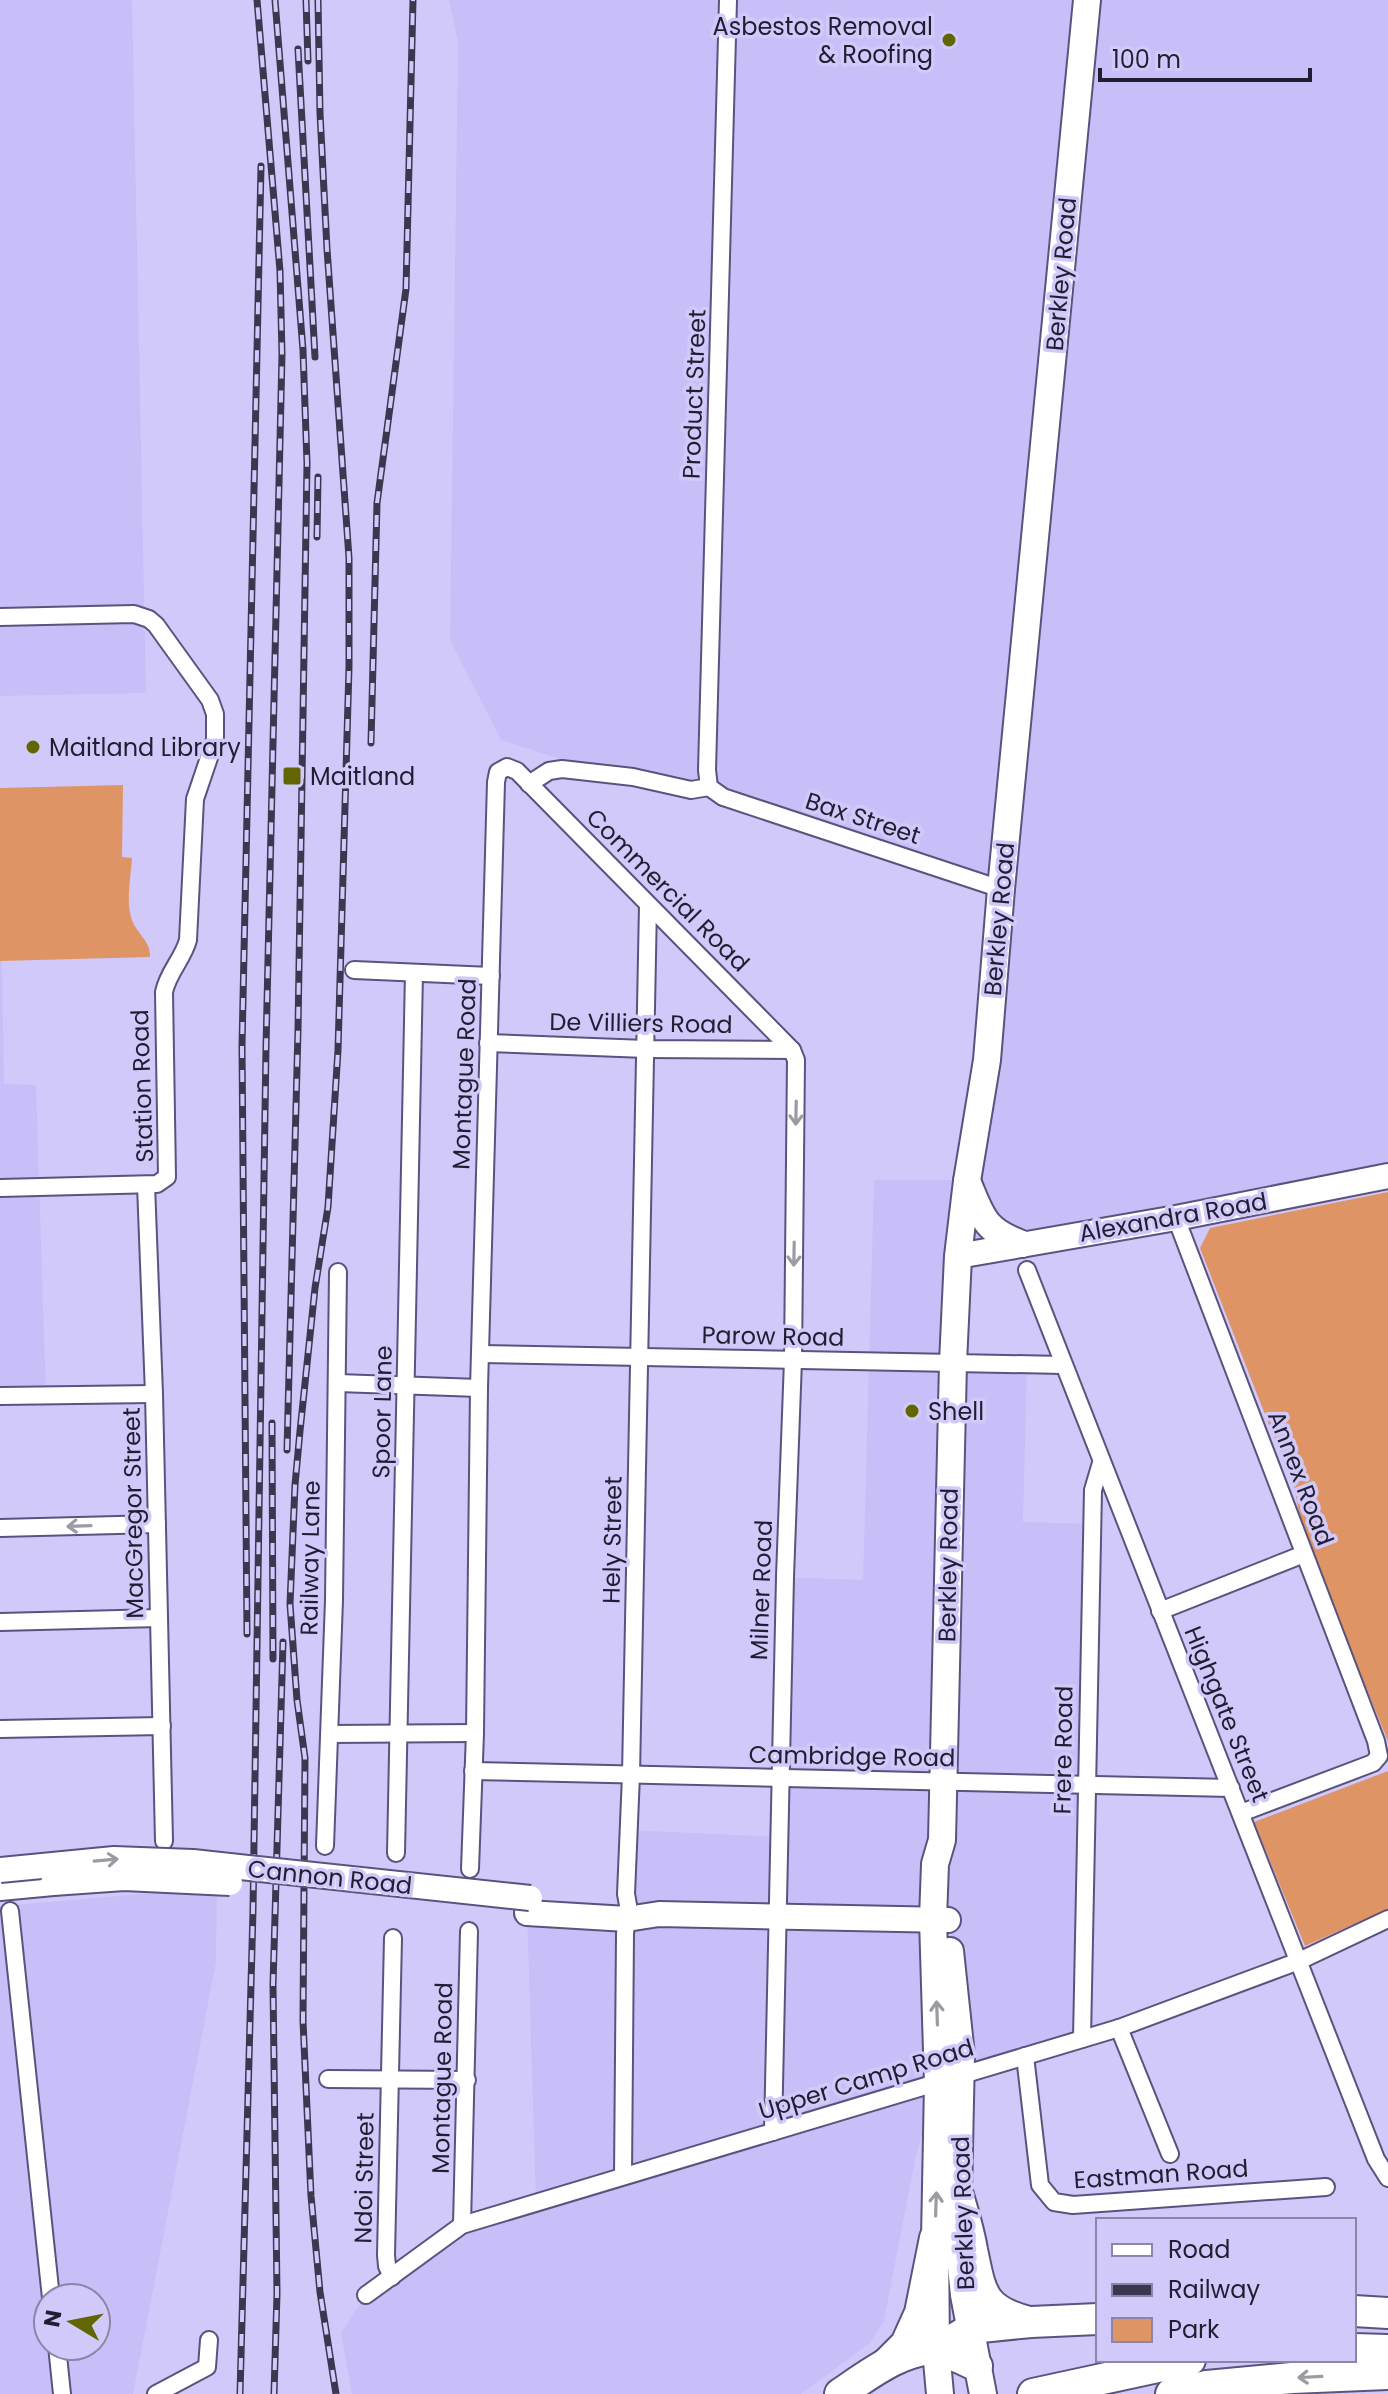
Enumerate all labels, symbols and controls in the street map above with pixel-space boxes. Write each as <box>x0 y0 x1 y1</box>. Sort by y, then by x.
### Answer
place label: Asbestos Removal & Roofing <box>712 10 933 71</box>
marker: Asbestos Removal & Roofing <box>940 31 958 49</box>
scale bar <box>1100 32 1310 82</box>
text: 100 m <box>1112 43 1181 76</box>
street label: Berkley Road <box>1038 196 1084 352</box>
street label: Product Street <box>675 309 713 479</box>
place label: Maitland Library <box>49 731 241 764</box>
marker: Maitland Library <box>24 738 42 756</box>
place label: Maitland <box>310 760 415 793</box>
marker: Maitland <box>281 765 303 787</box>
street label: Bax Street <box>801 784 925 852</box>
street label: Commercial Road <box>579 801 757 979</box>
street label: Berkley Road <box>976 841 1022 997</box>
street label: Montague Road <box>444 978 484 1170</box>
street label: De Villiers Road <box>549 1005 733 1041</box>
street label: Station Road <box>123 1009 161 1163</box>
one-way arrow <box>788 1099 803 1126</box>
street label: Alexandra Road <box>1076 1184 1270 1250</box>
one-way arrow <box>786 1240 802 1267</box>
street label: Parow Road <box>701 1318 845 1354</box>
street label: Spoor Lane <box>364 1345 400 1479</box>
place label: Shell <box>928 1395 984 1428</box>
marker: Shell <box>903 1402 921 1420</box>
street label: Annex Road <box>1260 1406 1342 1550</box>
street label: MacGregor Street <box>115 1407 151 1619</box>
street label: Hely Street <box>594 1476 630 1604</box>
street label: Railway Lane <box>292 1480 328 1636</box>
street label: Berkley Road <box>930 1488 966 1642</box>
one-way arrow <box>66 1519 93 1534</box>
street label: Milner Road <box>742 1519 780 1661</box>
street label: Highgate Street <box>1177 1621 1277 1807</box>
street label: Frere Road <box>1045 1685 1081 1815</box>
street label: Cambridge Road <box>748 1738 956 1774</box>
street label: Cannon Road <box>246 1852 414 1902</box>
one-way arrow <box>92 1853 118 1868</box>
street label: Montague Road <box>424 1982 460 2174</box>
one-way arrow <box>929 2000 944 2027</box>
street label: Upper Camp Road <box>754 2031 978 2127</box>
street label: Ndoi Street <box>346 2112 382 2244</box>
street label: Berkley Road <box>944 2135 982 2291</box>
street label: Eastman Road <box>1073 2151 1249 2197</box>
one-way arrow <box>928 2191 943 2218</box>
legend <box>1096 2218 1356 2362</box>
text: Road <box>1168 2233 1230 2266</box>
text: Railway <box>1168 2273 1261 2306</box>
north arrow <box>32 2282 112 2362</box>
text: N <box>36 2308 69 2329</box>
text: Park <box>1168 2313 1220 2346</box>
one-way arrow <box>1297 2370 1324 2385</box>

